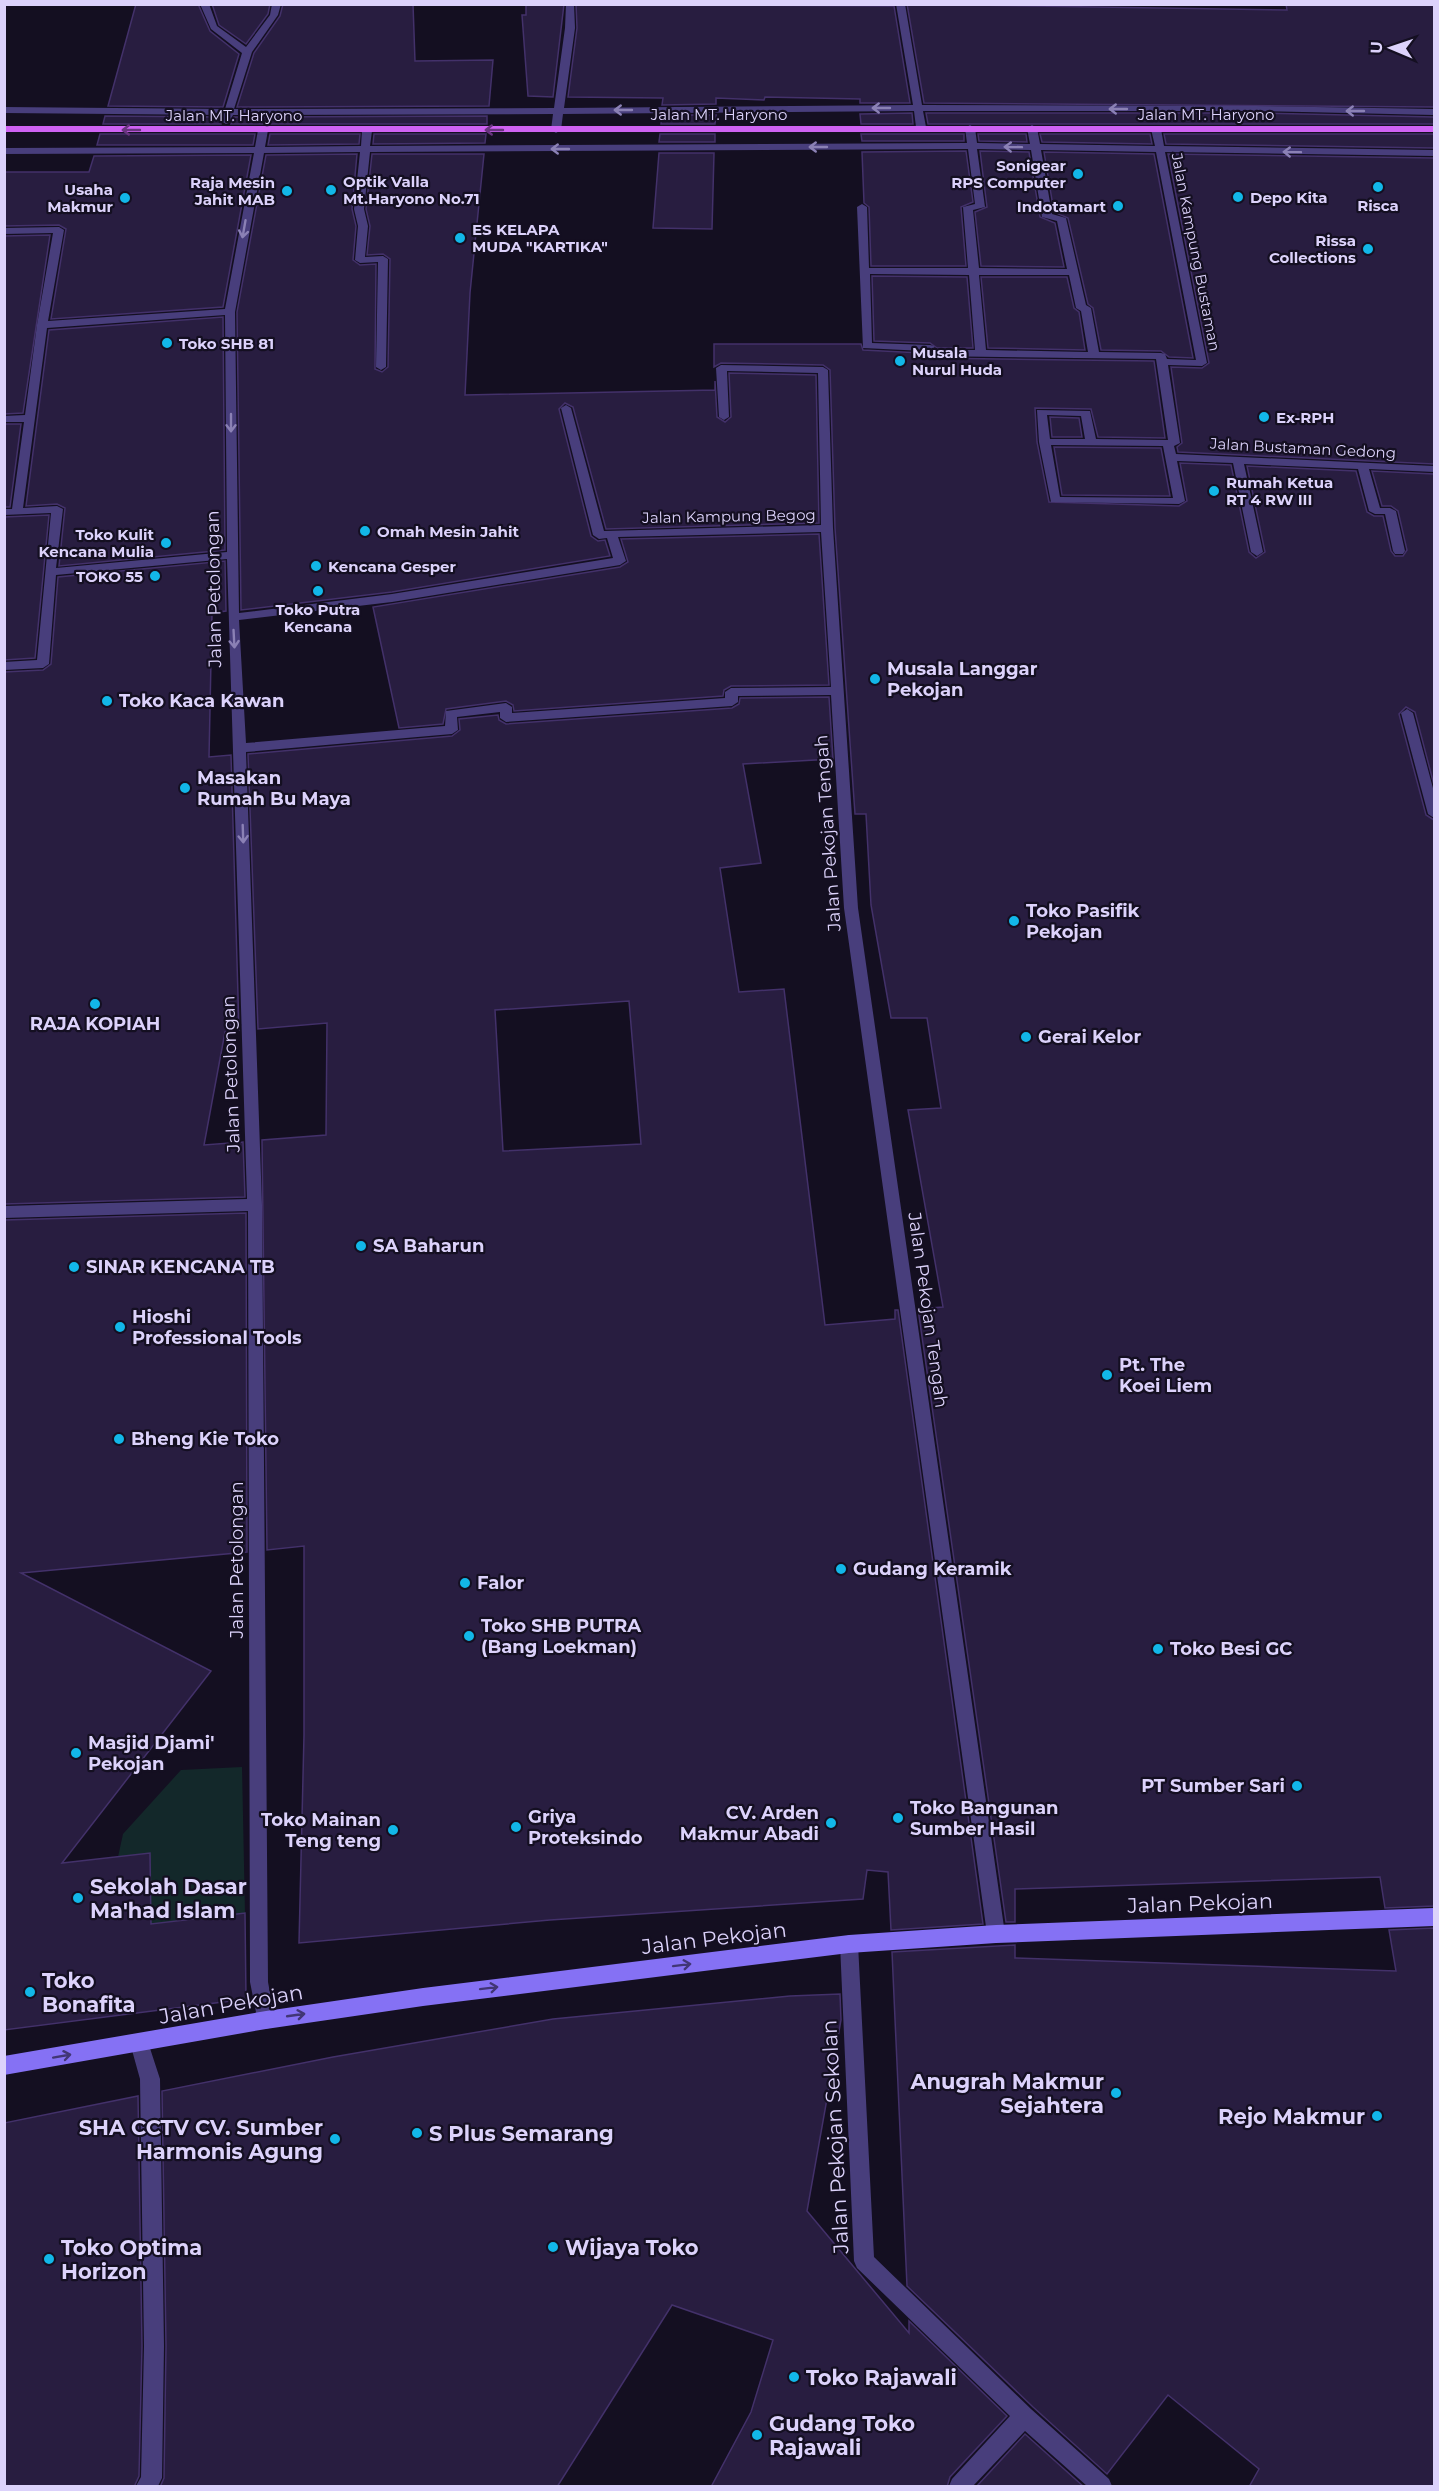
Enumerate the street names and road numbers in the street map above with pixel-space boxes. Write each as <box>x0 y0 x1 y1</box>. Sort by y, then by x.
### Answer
street label: Jalan MT. Haryono <box>650 105 787 124</box>
street label: Jalan MT. Haryono <box>1137 105 1274 124</box>
street label: Jalan MT. Haryono <box>165 106 302 125</box>
street label: Jalan Kampung Bustaman <box>1167 150 1225 353</box>
street label: Jalan Bustaman Gedong <box>1209 434 1396 462</box>
street label: Jalan Kampung Begog <box>641 505 816 527</box>
street label: Jalan Petolongan <box>202 510 226 669</box>
street label: Jalan Pekojan Tengah <box>810 734 846 933</box>
street label: Jalan Petolongan <box>217 995 245 1154</box>
street label: Jalan Pekojan Tengah <box>903 1210 953 1409</box>
street label: Jalan Petolongan <box>226 1481 248 1640</box>
street label: Jalan Pekojan <box>1126 1888 1273 1918</box>
street label: Jalan Pekojan <box>639 1917 788 1959</box>
street label: Jalan Pekojan <box>156 1979 305 2029</box>
street label: Jalan Pekojan Sekolan <box>816 2019 854 2256</box>

